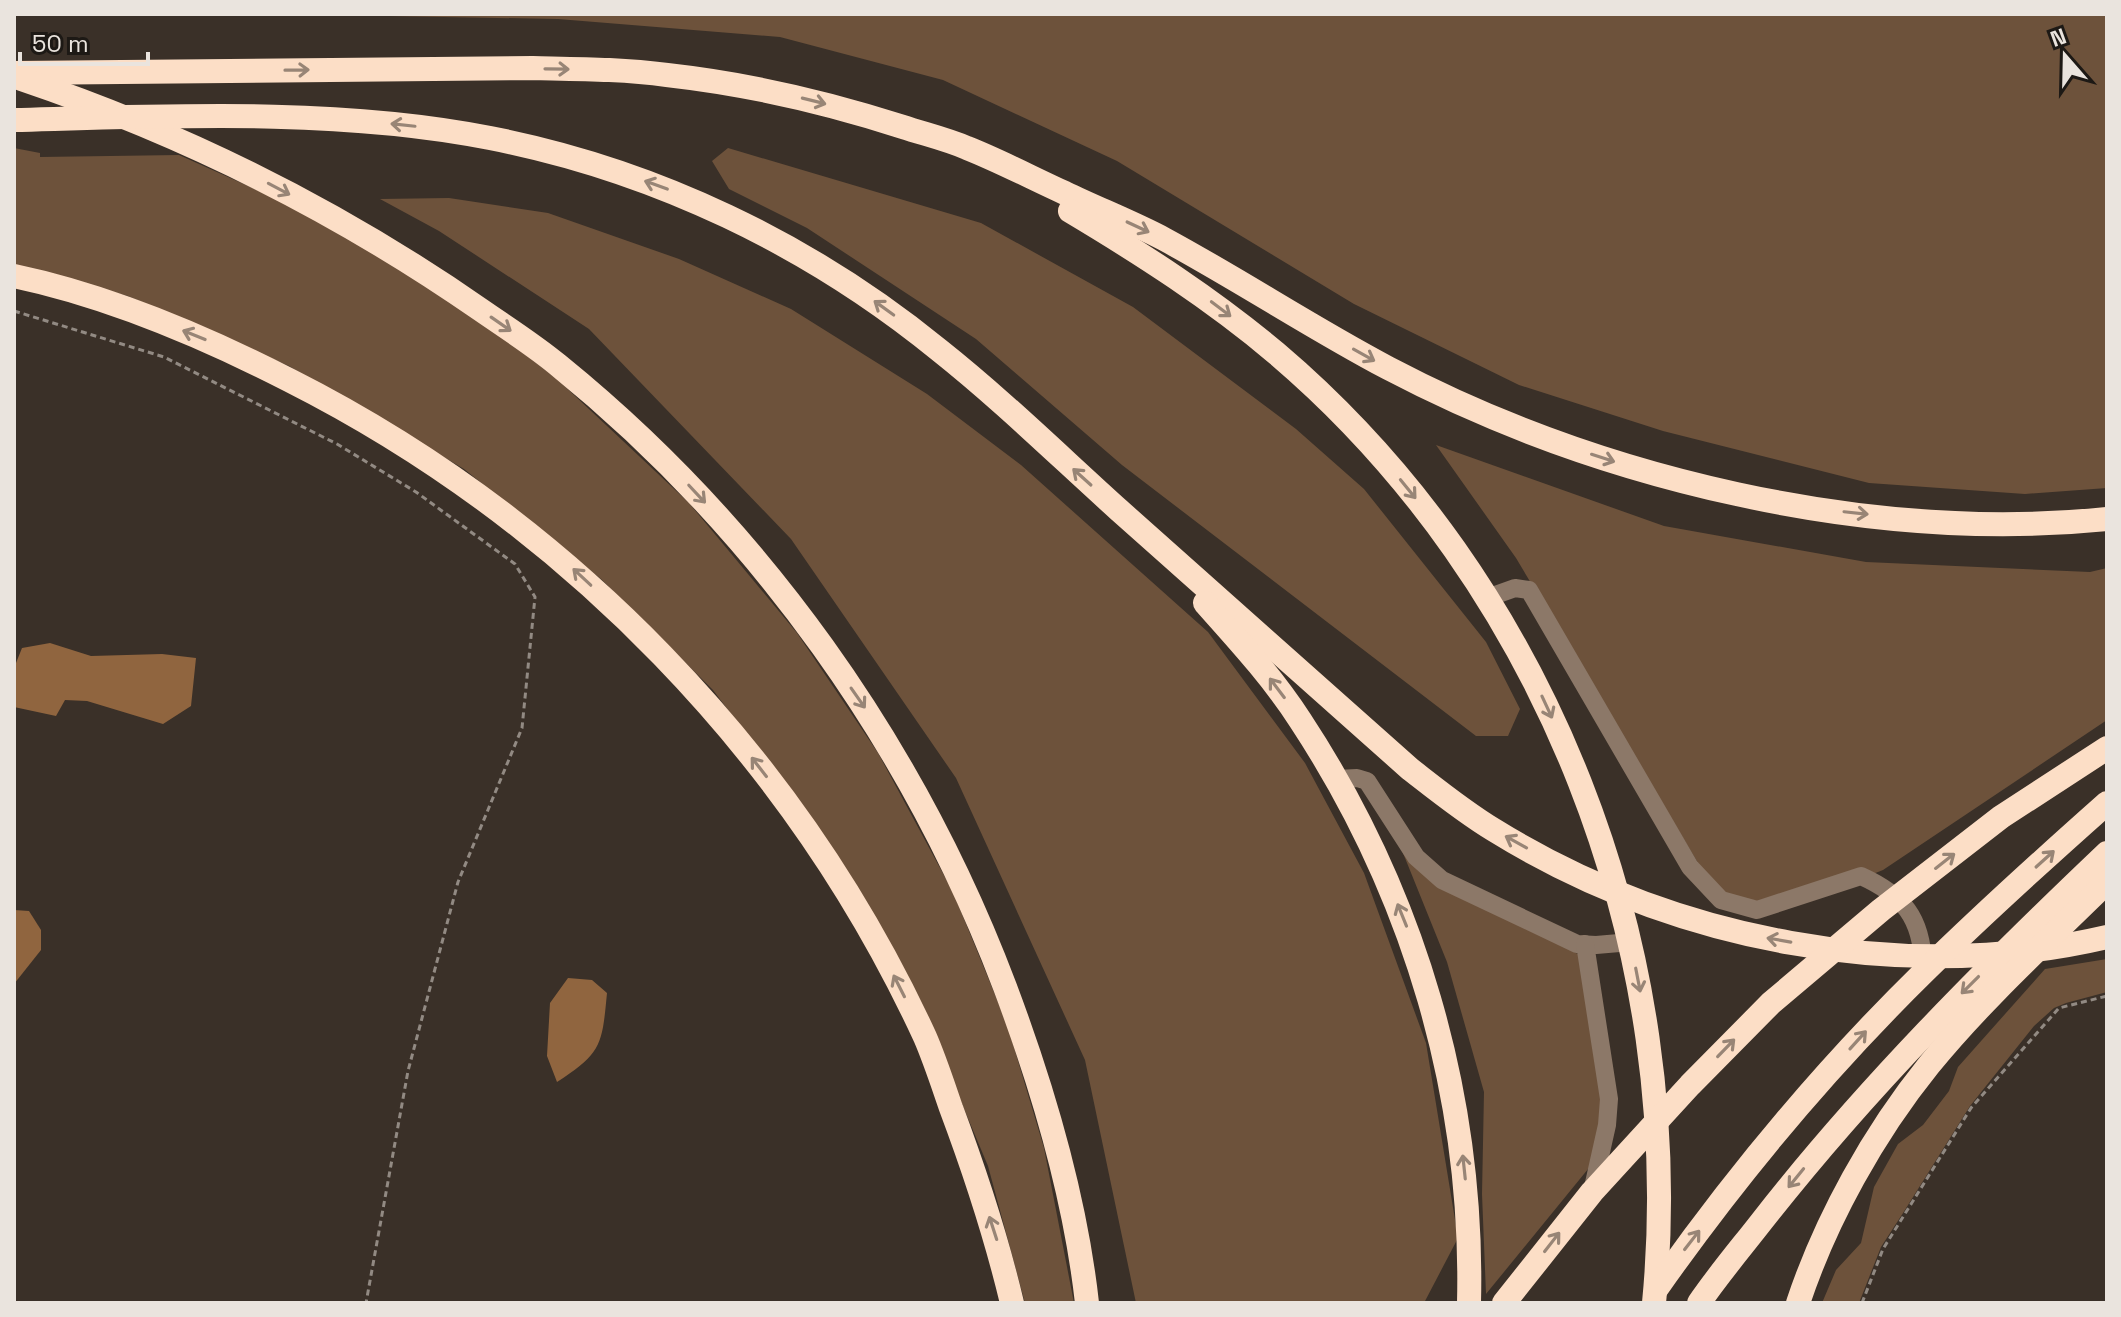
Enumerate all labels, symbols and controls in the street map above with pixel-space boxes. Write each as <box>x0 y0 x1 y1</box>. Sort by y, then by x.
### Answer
scale bar <box>20 16 148 66</box>
north arrow <box>2025 16 2105 96</box>
text: N <box>2046 22 2070 53</box>
text: 50 m <box>32 28 89 59</box>
one-way arrow <box>543 61 570 76</box>
one-way arrow <box>283 62 310 78</box>
one-way arrow <box>801 95 827 110</box>
one-way arrow <box>391 118 417 133</box>
one-way arrow <box>644 177 668 191</box>
one-way arrow <box>267 181 291 197</box>
one-way arrow <box>1126 220 1150 235</box>
one-way arrow <box>873 300 895 316</box>
one-way arrow <box>1210 300 1231 317</box>
one-way arrow <box>489 316 511 332</box>
one-way arrow <box>182 327 207 342</box>
one-way arrow <box>1352 348 1376 363</box>
one-way arrow <box>1590 451 1615 466</box>
one-way arrow <box>1072 468 1092 486</box>
one-way arrow <box>1398 478 1416 499</box>
one-way arrow <box>687 484 705 504</box>
one-way arrow <box>1842 506 1869 521</box>
one-way arrow <box>572 569 592 587</box>
one-way arrow <box>1268 678 1285 699</box>
one-way arrow <box>850 686 866 708</box>
one-way arrow <box>1540 695 1555 719</box>
one-way arrow <box>750 757 767 778</box>
one-way arrow <box>1505 834 1528 850</box>
one-way arrow <box>2034 851 2054 869</box>
one-way arrow <box>1934 853 1955 870</box>
one-way arrow <box>1394 903 1408 928</box>
one-way arrow <box>1767 931 1793 946</box>
one-way arrow <box>1632 966 1647 992</box>
one-way arrow <box>890 974 906 998</box>
one-way arrow <box>1961 975 1980 995</box>
one-way arrow <box>1849 1031 1867 1051</box>
one-way arrow <box>1716 1039 1735 1058</box>
one-way arrow <box>1456 1154 1471 1180</box>
one-way arrow <box>1787 1167 1805 1188</box>
one-way arrow <box>984 1215 999 1240</box>
one-way arrow <box>1683 1230 1701 1251</box>
one-way arrow <box>1544 1232 1561 1253</box>

